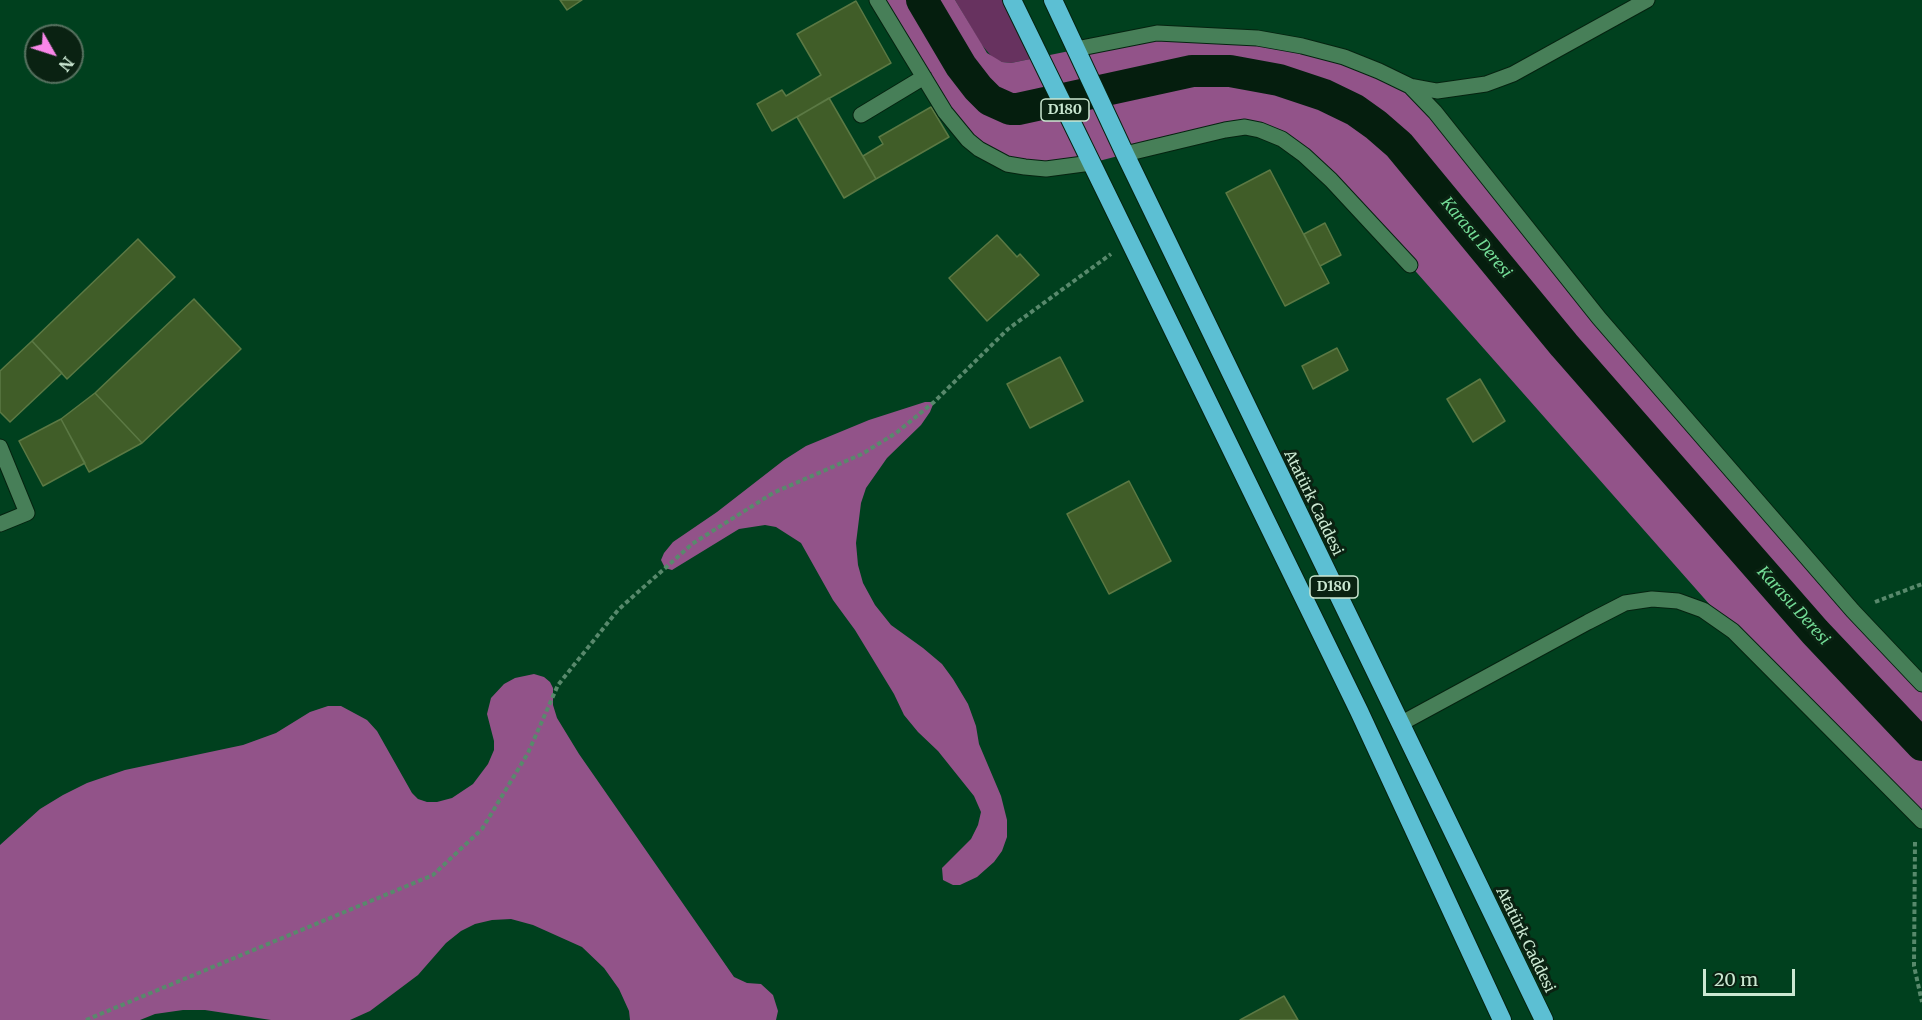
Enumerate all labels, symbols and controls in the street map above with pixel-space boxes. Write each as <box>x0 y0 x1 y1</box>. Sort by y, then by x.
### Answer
north arrow <box>24 24 84 84</box>
text: N <box>55 53 78 75</box>
road number: D180 <box>1041 99 1089 121</box>
water label: Karasu Deresi <box>1437 194 1515 282</box>
street label: Atatürk Caddesi <box>1280 447 1346 559</box>
water label: Karasu Deresi <box>1753 563 1833 649</box>
road number: D180 <box>1310 576 1358 598</box>
street label: Atatürk Caddesi <box>1492 884 1558 996</box>
scale bar <box>1706 957 1798 995</box>
text: 20 m <box>1714 968 1758 991</box>

